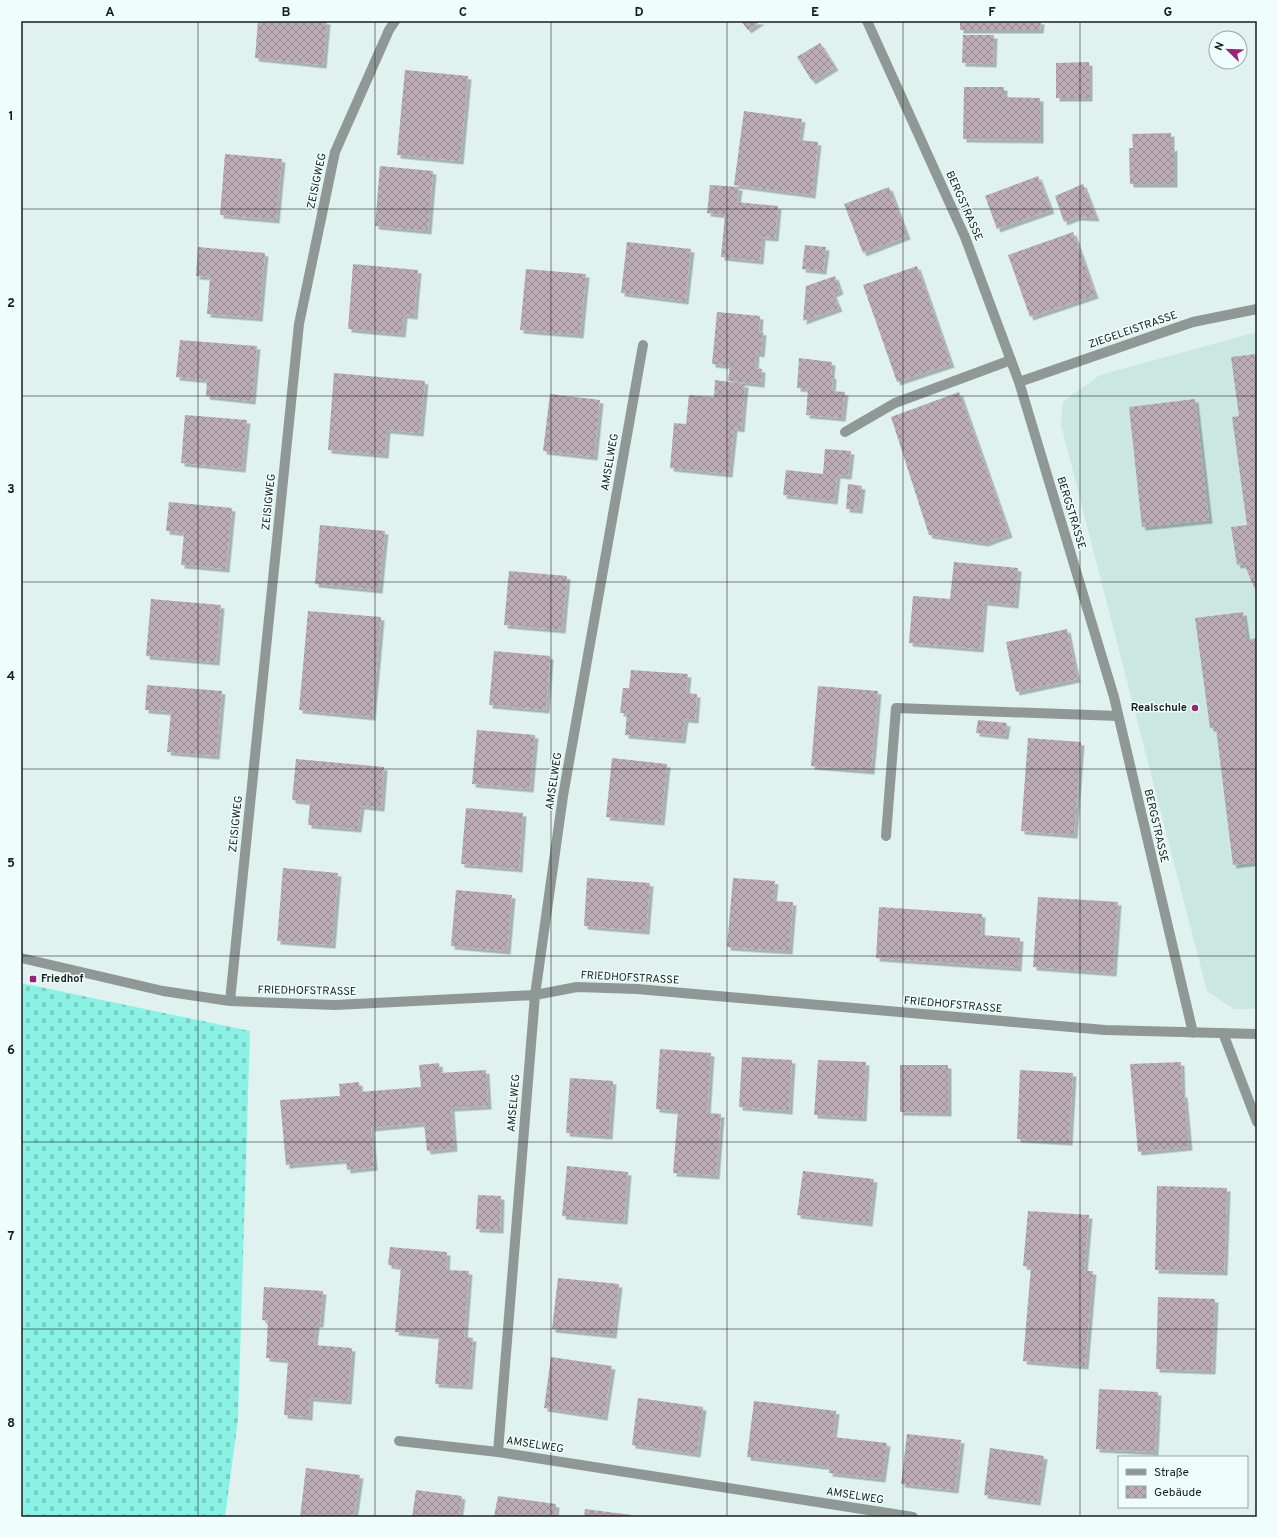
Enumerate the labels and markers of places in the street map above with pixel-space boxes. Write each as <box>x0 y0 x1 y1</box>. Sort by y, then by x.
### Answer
place label: Realschule <box>1131 701 1187 715</box>
marker: Realschule <box>1190 703 1200 713</box>
place label: Friedhof <box>41 972 83 986</box>
marker: Friedhof <box>28 974 38 984</box>

